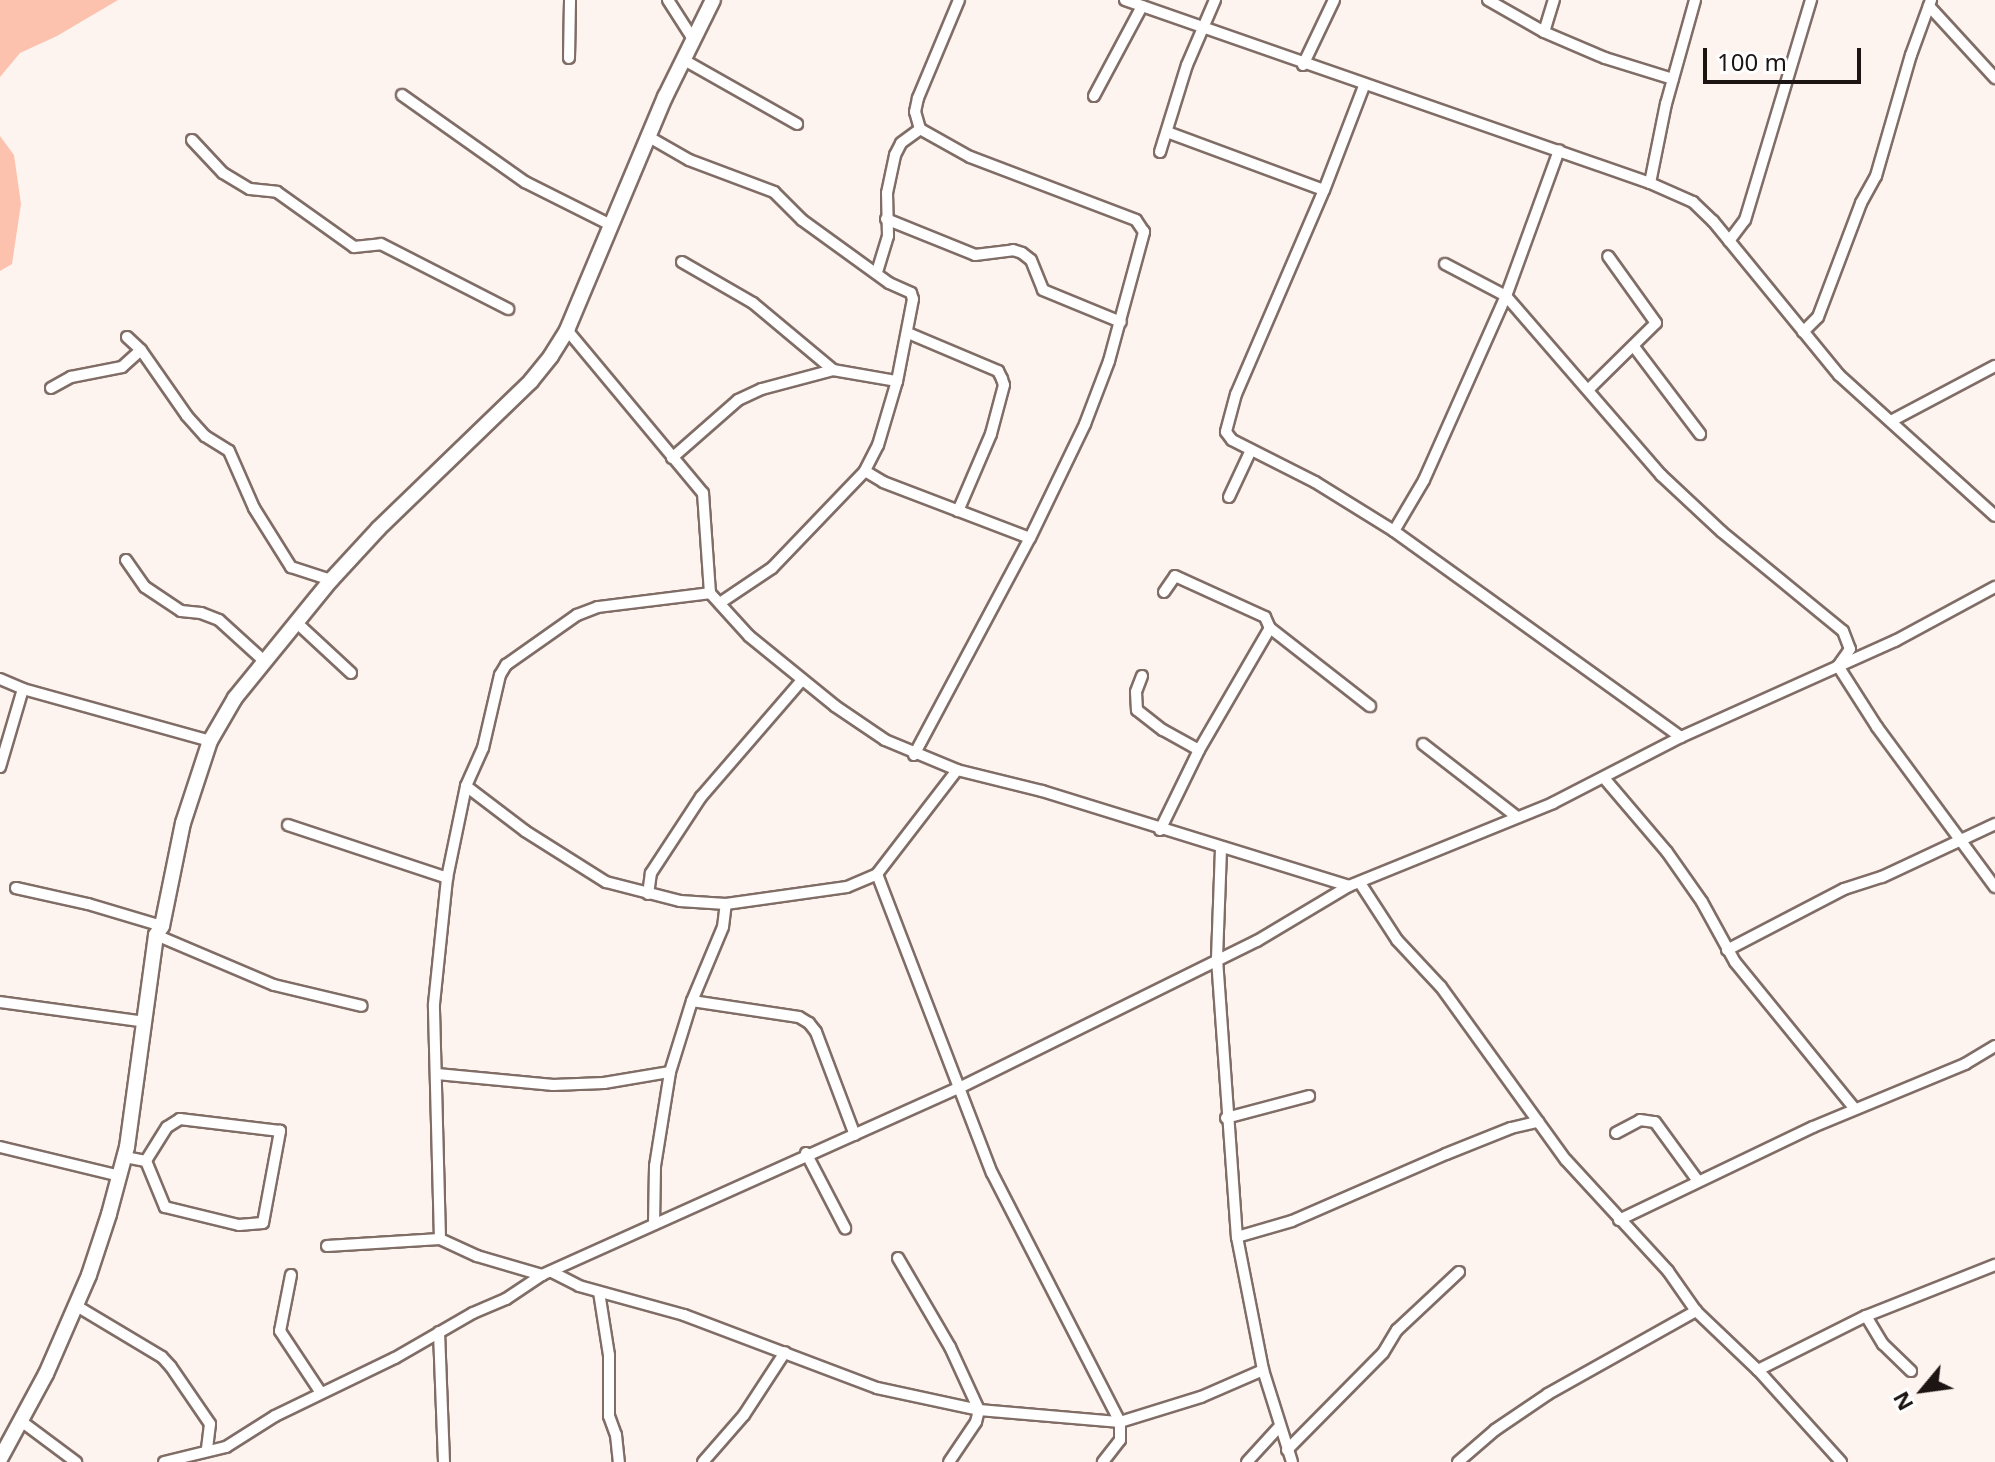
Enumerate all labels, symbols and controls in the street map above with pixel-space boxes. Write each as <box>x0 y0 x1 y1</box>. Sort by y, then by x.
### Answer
scale bar <box>1707 32 1865 82</box>
text: 100 m <box>1717 45 1787 78</box>
north arrow <box>1883 1350 1963 1430</box>
text: N <box>1885 1387 1919 1417</box>

